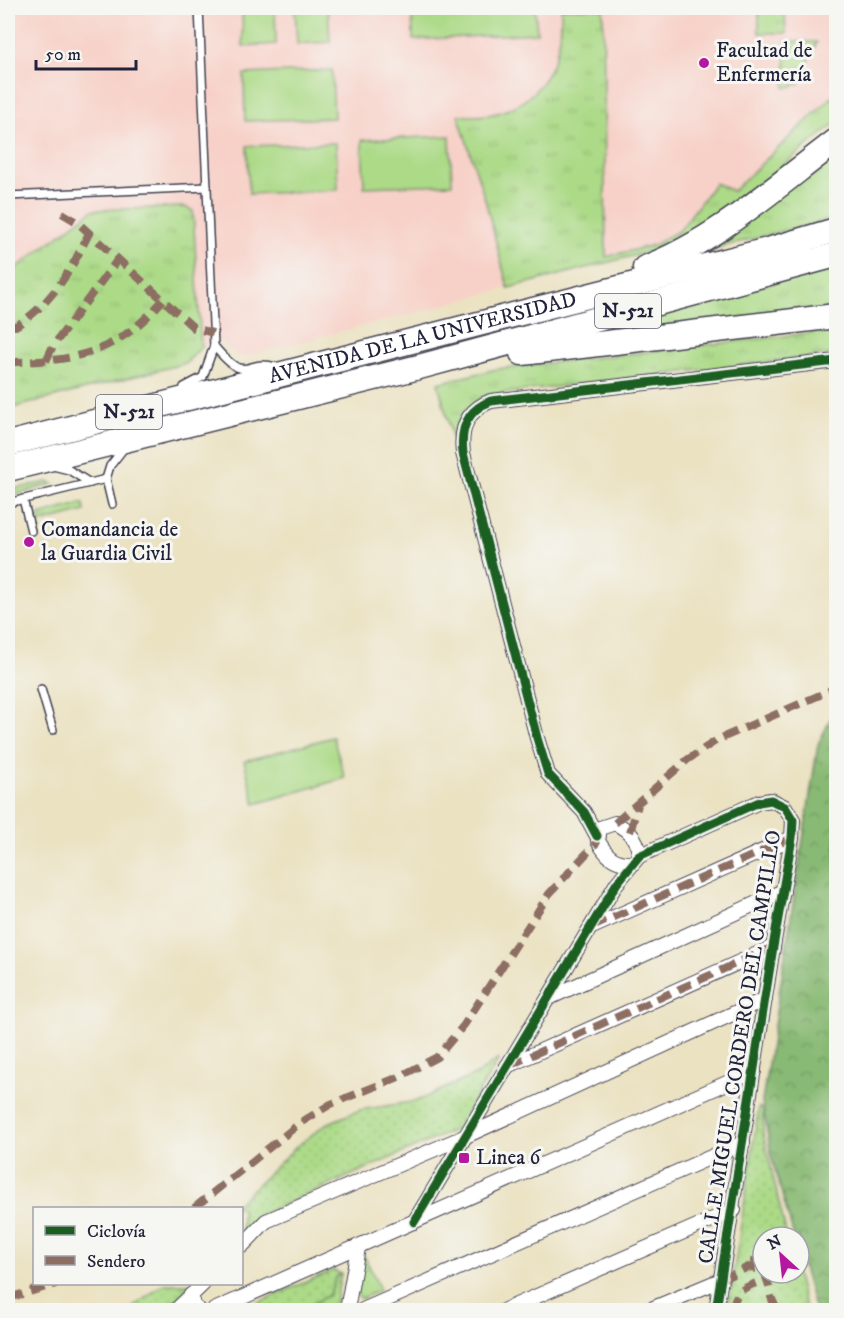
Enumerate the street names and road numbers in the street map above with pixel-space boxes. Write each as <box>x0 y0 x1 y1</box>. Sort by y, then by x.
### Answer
street label: AVENIDA DE LA UNIVERSIDAD <box>266 286 579 390</box>
road number: N-521 <box>595 294 661 328</box>
road number: N-521 <box>96 395 162 429</box>
street label: CALLE MIGUEL CORDERO DEL CAMPILLO <box>693 828 787 1266</box>

